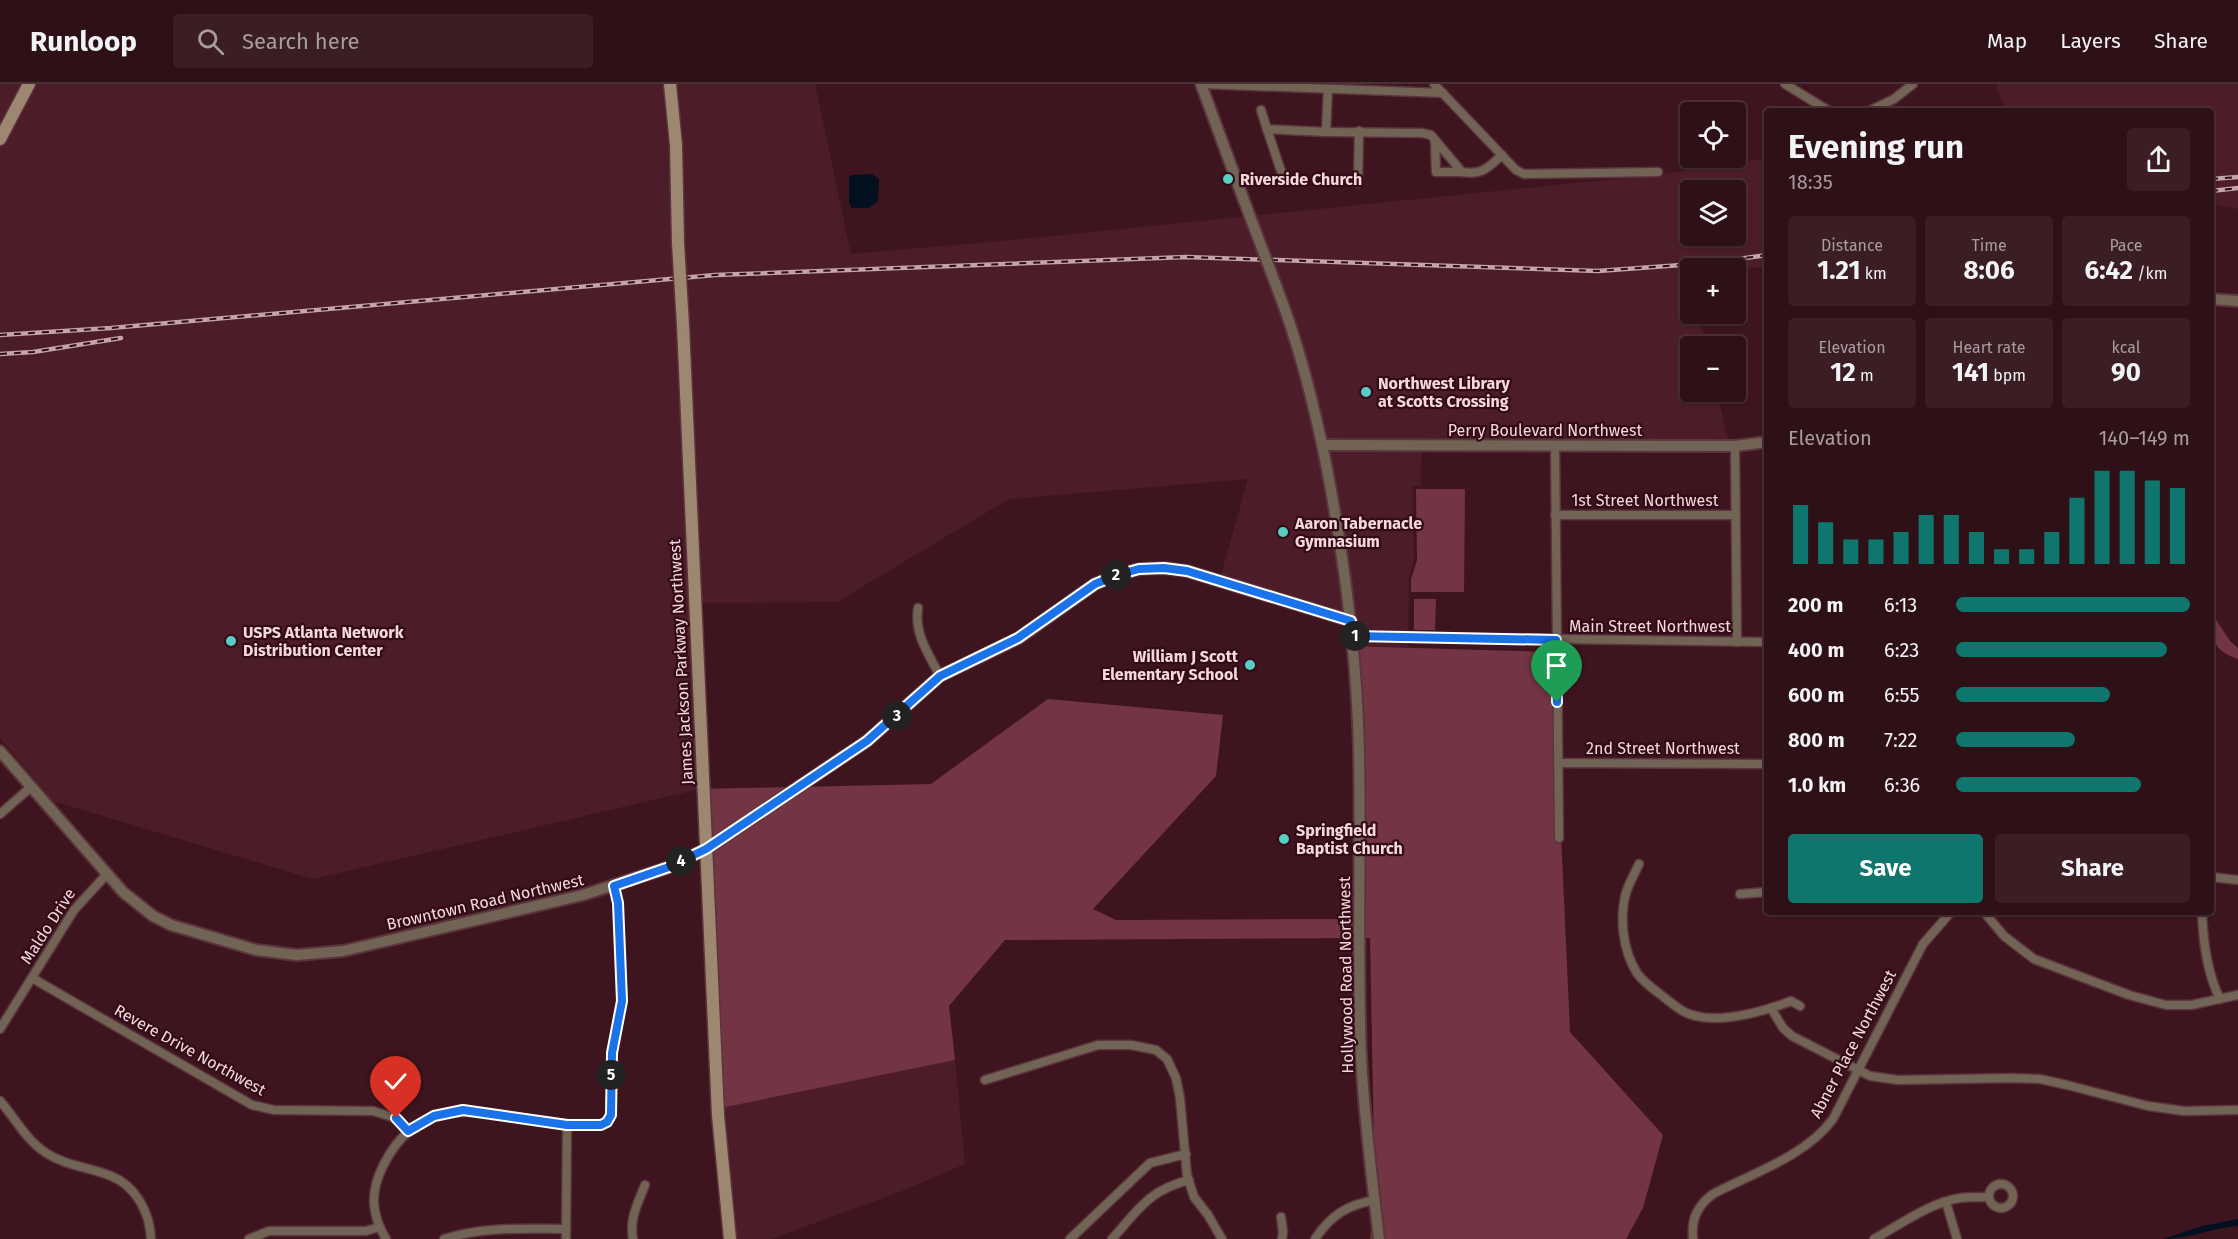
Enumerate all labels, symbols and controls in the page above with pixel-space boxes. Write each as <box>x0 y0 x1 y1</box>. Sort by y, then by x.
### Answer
search box <box>173 14 593 68</box>
text: Runloop <box>30 25 137 58</box>
icon: search <box>194 25 227 58</box>
text: Search here <box>242 28 360 55</box>
text: Map <box>1987 28 2027 54</box>
text: Layers <box>2060 28 2121 54</box>
text: Share <box>2154 28 2208 54</box>
map controls <box>1680 102 1746 402</box>
button: locate <box>1680 102 1746 168</box>
text: Evening run <box>1788 127 1964 167</box>
button: share <box>2127 128 2190 191</box>
place label: Riverside Church <box>1240 170 1362 189</box>
text: 18:35 <box>1788 170 1833 194</box>
marker: Riverside Church <box>1221 172 1235 186</box>
button: layers <box>1680 180 1746 246</box>
text: Distance <box>1821 236 1883 255</box>
text: Time <box>1971 236 2007 255</box>
text: Pace <box>2109 236 2143 255</box>
text: 1.21 <box>1817 255 1861 286</box>
text: 8:06 <box>1963 255 2015 286</box>
text: 6:42 <box>2085 255 2133 286</box>
button: + <box>1680 258 1746 324</box>
text: km <box>1861 264 1887 283</box>
text: /km <box>2133 264 2167 283</box>
button: − <box>1680 336 1746 402</box>
text: Elevation <box>1818 338 1886 357</box>
text: Heart rate <box>1953 338 2025 357</box>
text: kcal <box>2112 338 2140 357</box>
text: 12 <box>1830 357 1856 388</box>
text: 141 <box>1952 357 1989 388</box>
text: 90 <box>2111 357 2141 388</box>
text: m <box>1856 366 1874 385</box>
text: bpm <box>1989 366 2026 385</box>
place label: Northwest Library at Scotts Crossing <box>1378 374 1511 411</box>
marker: Northwest Library at Scotts Crossing <box>1359 385 1373 399</box>
street label: Perry Boulevard Northwest <box>1448 421 1642 440</box>
text: Elevation <box>1788 426 1872 450</box>
text: 140–149 m <box>2099 426 2190 450</box>
street label: 1st Street Northwest <box>1571 491 1719 510</box>
place label: Aaron Tabernacle Gymnasium <box>1294 514 1422 551</box>
marker: Aaron Tabernacle Gymnasium <box>1276 525 1290 539</box>
street label: James Jackson Parkway Northwest <box>665 539 697 785</box>
pin: 2 <box>1101 560 1131 590</box>
text: 2 <box>1112 565 1120 584</box>
text: 200 m <box>1788 593 1843 617</box>
text: 6:13 <box>1884 593 1917 617</box>
street label: Main Street Northwest <box>1569 617 1731 636</box>
pin: 1 <box>1340 621 1370 651</box>
place label: USPS Atlanta Network Distribution Center <box>243 623 404 660</box>
text: 1 <box>1351 626 1359 645</box>
marker: USPS Atlanta Network Distribution Center <box>224 634 238 648</box>
text: 400 m <box>1788 638 1844 662</box>
text: 6:23 <box>1884 638 1919 662</box>
pin <box>1531 640 1582 702</box>
place label: William J Scott Elementary School <box>1102 647 1239 684</box>
icon: arrive <box>1540 649 1573 682</box>
marker: William J Scott Elementary School <box>1243 658 1257 672</box>
text: 600 m <box>1788 683 1844 707</box>
text: 6:55 <box>1884 683 1919 707</box>
pin: 3 <box>882 701 912 731</box>
text: 3 <box>893 706 901 725</box>
text: 800 m <box>1788 728 1845 752</box>
text: 7:22 <box>1884 728 1917 752</box>
street label: 2nd Street Northwest <box>1586 739 1740 758</box>
text: 1.0 km <box>1788 773 1846 797</box>
text: 6:36 <box>1884 773 1920 797</box>
place label: Springfield Baptist Church <box>1296 821 1403 858</box>
marker: Springfield Baptist Church <box>1277 832 1291 846</box>
button: Save <box>1788 834 1983 903</box>
button: Share <box>1995 834 2190 903</box>
pin: 4 <box>666 846 696 876</box>
text: 4 <box>676 851 686 870</box>
street label: Browntown Road Northwest <box>385 870 586 934</box>
street label: Hollywood Road Northwest <box>1335 876 1357 1074</box>
street label: Maldo Drive <box>17 885 79 967</box>
street label: Abner Place Northwest <box>1806 967 1900 1121</box>
street label: Revere Drive Northwest <box>111 1000 269 1100</box>
pin <box>370 1056 421 1118</box>
pin: 5 <box>596 1060 626 1090</box>
icon: check <box>379 1065 412 1098</box>
text: 5 <box>607 1065 615 1084</box>

